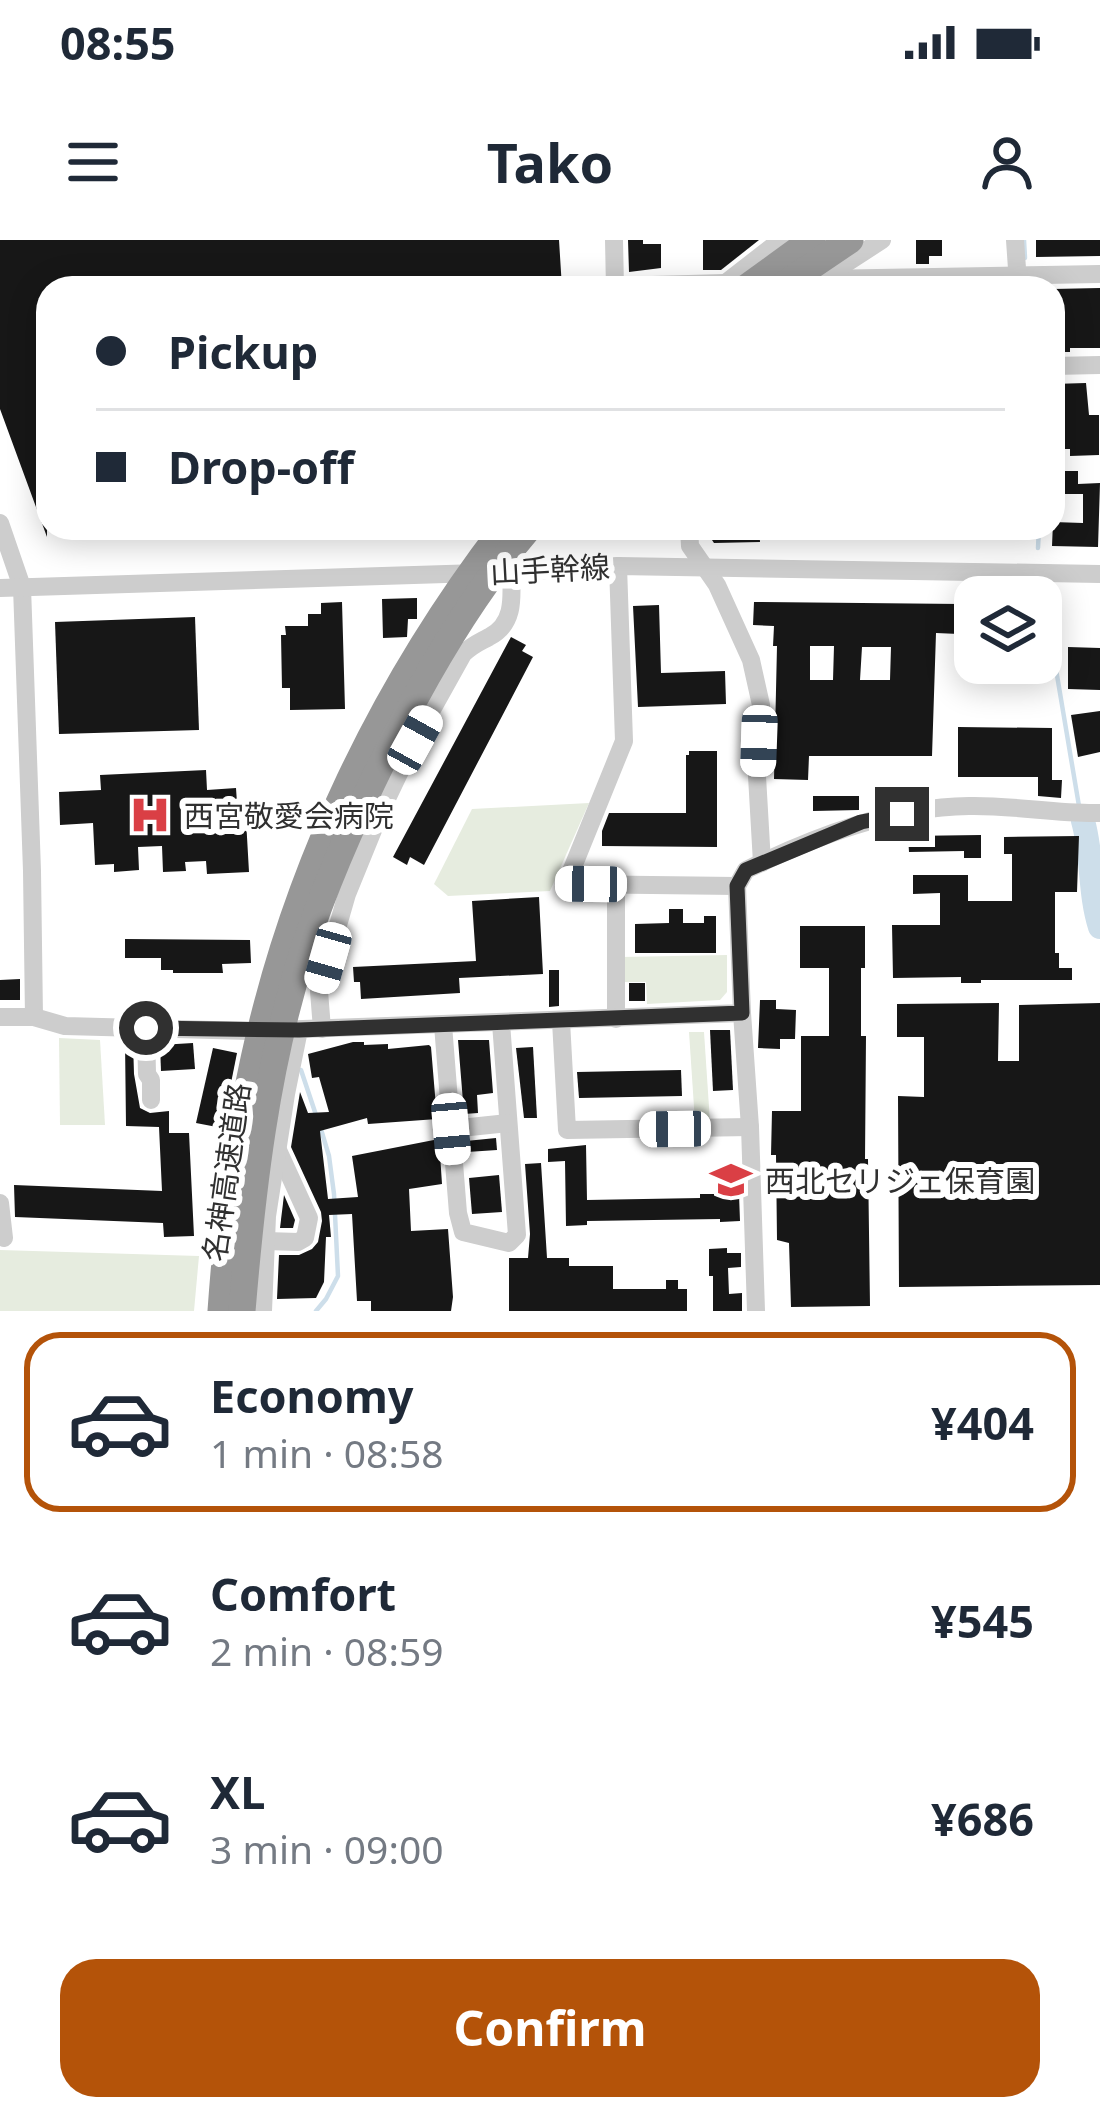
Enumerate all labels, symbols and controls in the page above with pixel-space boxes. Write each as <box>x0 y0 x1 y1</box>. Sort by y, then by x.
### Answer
text: 08:55 <box>60 12 176 73</box>
text: Tako <box>487 125 613 199</box>
icon: menu <box>60 129 126 195</box>
icon: person <box>974 129 1040 195</box>
text: Pickup <box>168 321 318 382</box>
text: Drop-off <box>168 436 354 497</box>
street label: 山手幹線 <box>489 545 611 593</box>
map controls <box>954 576 1062 684</box>
button: layers <box>954 576 1062 684</box>
car <box>382 700 448 780</box>
car <box>740 704 778 778</box>
route end <box>875 787 929 841</box>
hospital icon: 西宮敬愛会病院 <box>127 792 173 838</box>
place label: 西宮敬愛会病院 <box>184 795 394 836</box>
car <box>555 865 627 903</box>
car <box>301 918 355 998</box>
route start <box>119 1001 173 1055</box>
street label: 名神高速道路 <box>193 1080 259 1264</box>
car <box>430 1092 472 1166</box>
car <box>639 1110 711 1148</box>
school or university icon: 西北セリジェ保育園 <box>708 1157 754 1203</box>
place label: 西北セリジェ保育園 <box>765 1160 1035 1201</box>
text: Economy <box>210 1365 414 1426</box>
icon: car <box>66 1368 174 1476</box>
text: ¥404 <box>931 1392 1034 1453</box>
text: 1 min · 08:58 <box>210 1426 444 1479</box>
text: Comfort <box>210 1563 396 1624</box>
icon: car <box>66 1566 174 1674</box>
text: ¥545 <box>931 1590 1034 1651</box>
text: 2 min · 08:59 <box>210 1624 444 1677</box>
text: XL <box>210 1761 265 1822</box>
icon: car <box>66 1764 174 1872</box>
text: ¥686 <box>931 1788 1034 1849</box>
text: 3 min · 09:00 <box>210 1822 444 1875</box>
button: Confirm <box>60 1959 1040 2097</box>

